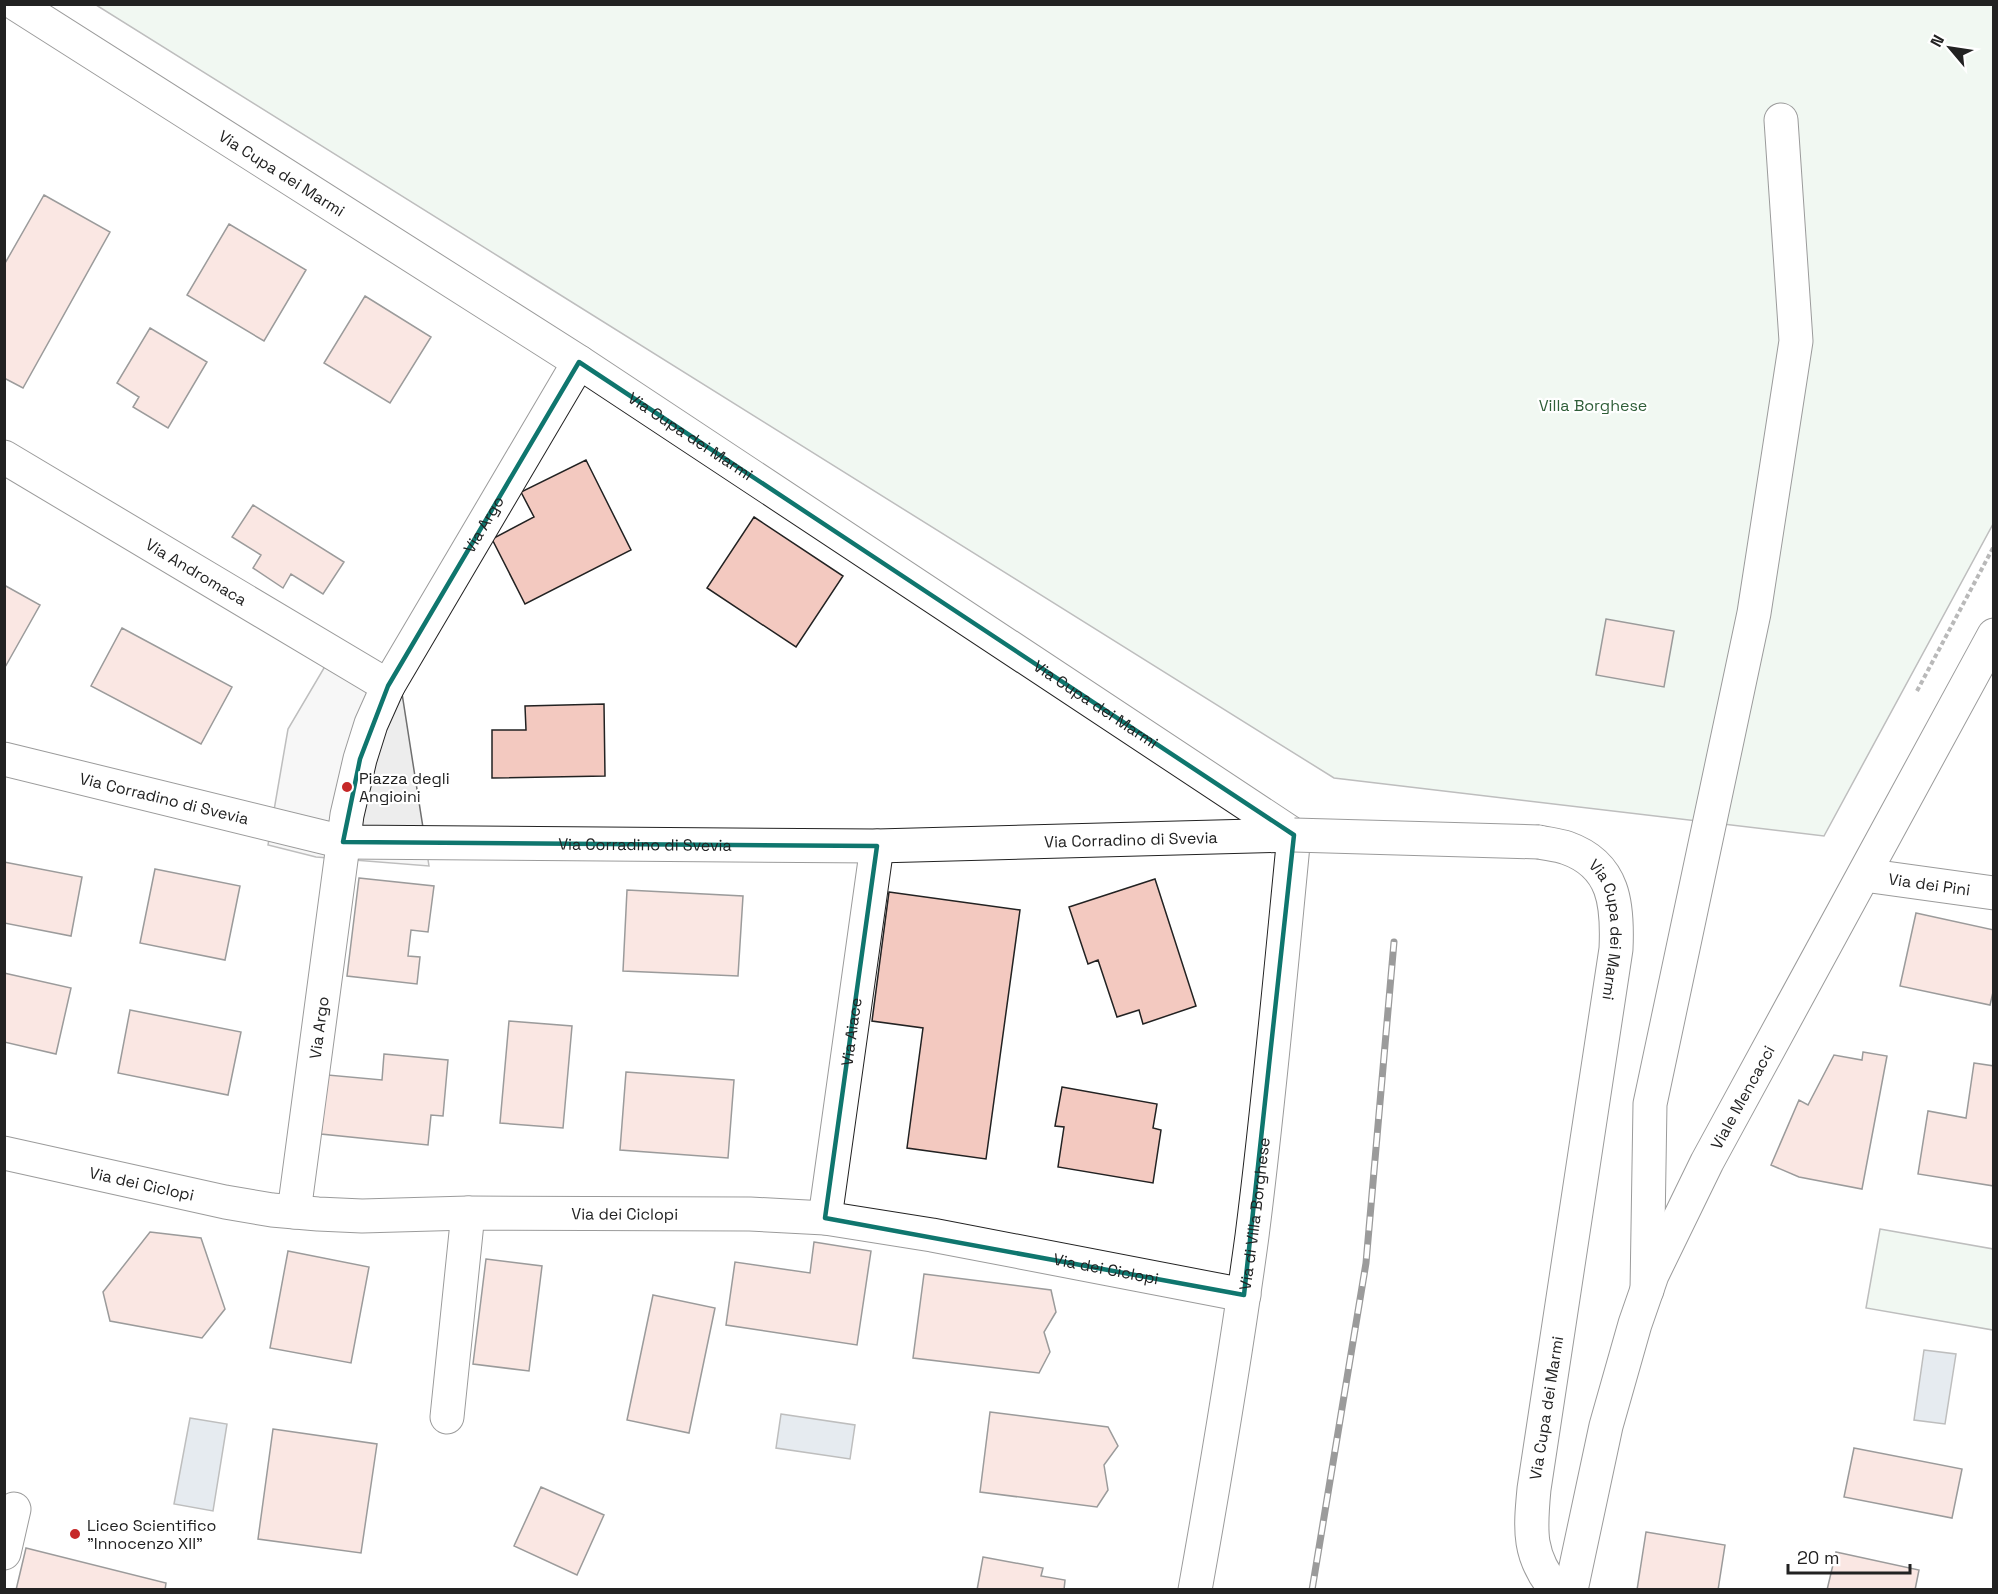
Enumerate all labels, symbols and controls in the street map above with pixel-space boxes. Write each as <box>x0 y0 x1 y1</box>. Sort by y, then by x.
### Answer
north arrow <box>1920 18 1980 78</box>
text: N <box>1926 31 1949 51</box>
street label: Via Cupa dei Marmi <box>215 126 349 221</box>
street label: Via Cupa dei Marmi <box>624 387 757 485</box>
park label: Villa Borghese <box>1539 395 1647 416</box>
street label: Via Argo <box>459 492 509 557</box>
street label: Via Andromaca <box>142 534 251 610</box>
street label: Via Cupa dei Marmi <box>1029 655 1162 753</box>
street label: Via Corradino di Svevia <box>77 768 251 830</box>
place label: Piazza degli Angioini <box>359 768 450 807</box>
marker: Piazza degli Angioini <box>340 780 354 794</box>
street label: Via Corradino di Svevia <box>1044 827 1218 853</box>
street label: Via Corradino di Svevia <box>558 834 732 856</box>
street label: Via Cupa dei Marmi <box>1584 855 1626 1002</box>
street label: Via dei Pini <box>1887 869 1971 901</box>
street label: Via Argo <box>305 995 334 1060</box>
street label: Via Aiace <box>836 996 867 1068</box>
street label: Viale Mencacci <box>1706 1042 1780 1153</box>
street label: Via di Villa Borghese <box>1235 1136 1275 1292</box>
street label: Via dei Ciclopi <box>87 1162 196 1206</box>
street label: Via dei Ciclopi <box>571 1203 678 1225</box>
street label: Via dei Ciclopi <box>1052 1249 1160 1289</box>
street label: Via Cupa dei Marmi <box>1525 1335 1568 1482</box>
place label: Liceo Scientifico "Innocenzo XII" <box>87 1515 216 1554</box>
marker: Liceo Scientifico "Innocenzo XII" <box>68 1527 82 1541</box>
scale bar <box>1788 1537 1910 1575</box>
text: 20 m <box>1797 1546 1840 1569</box>

